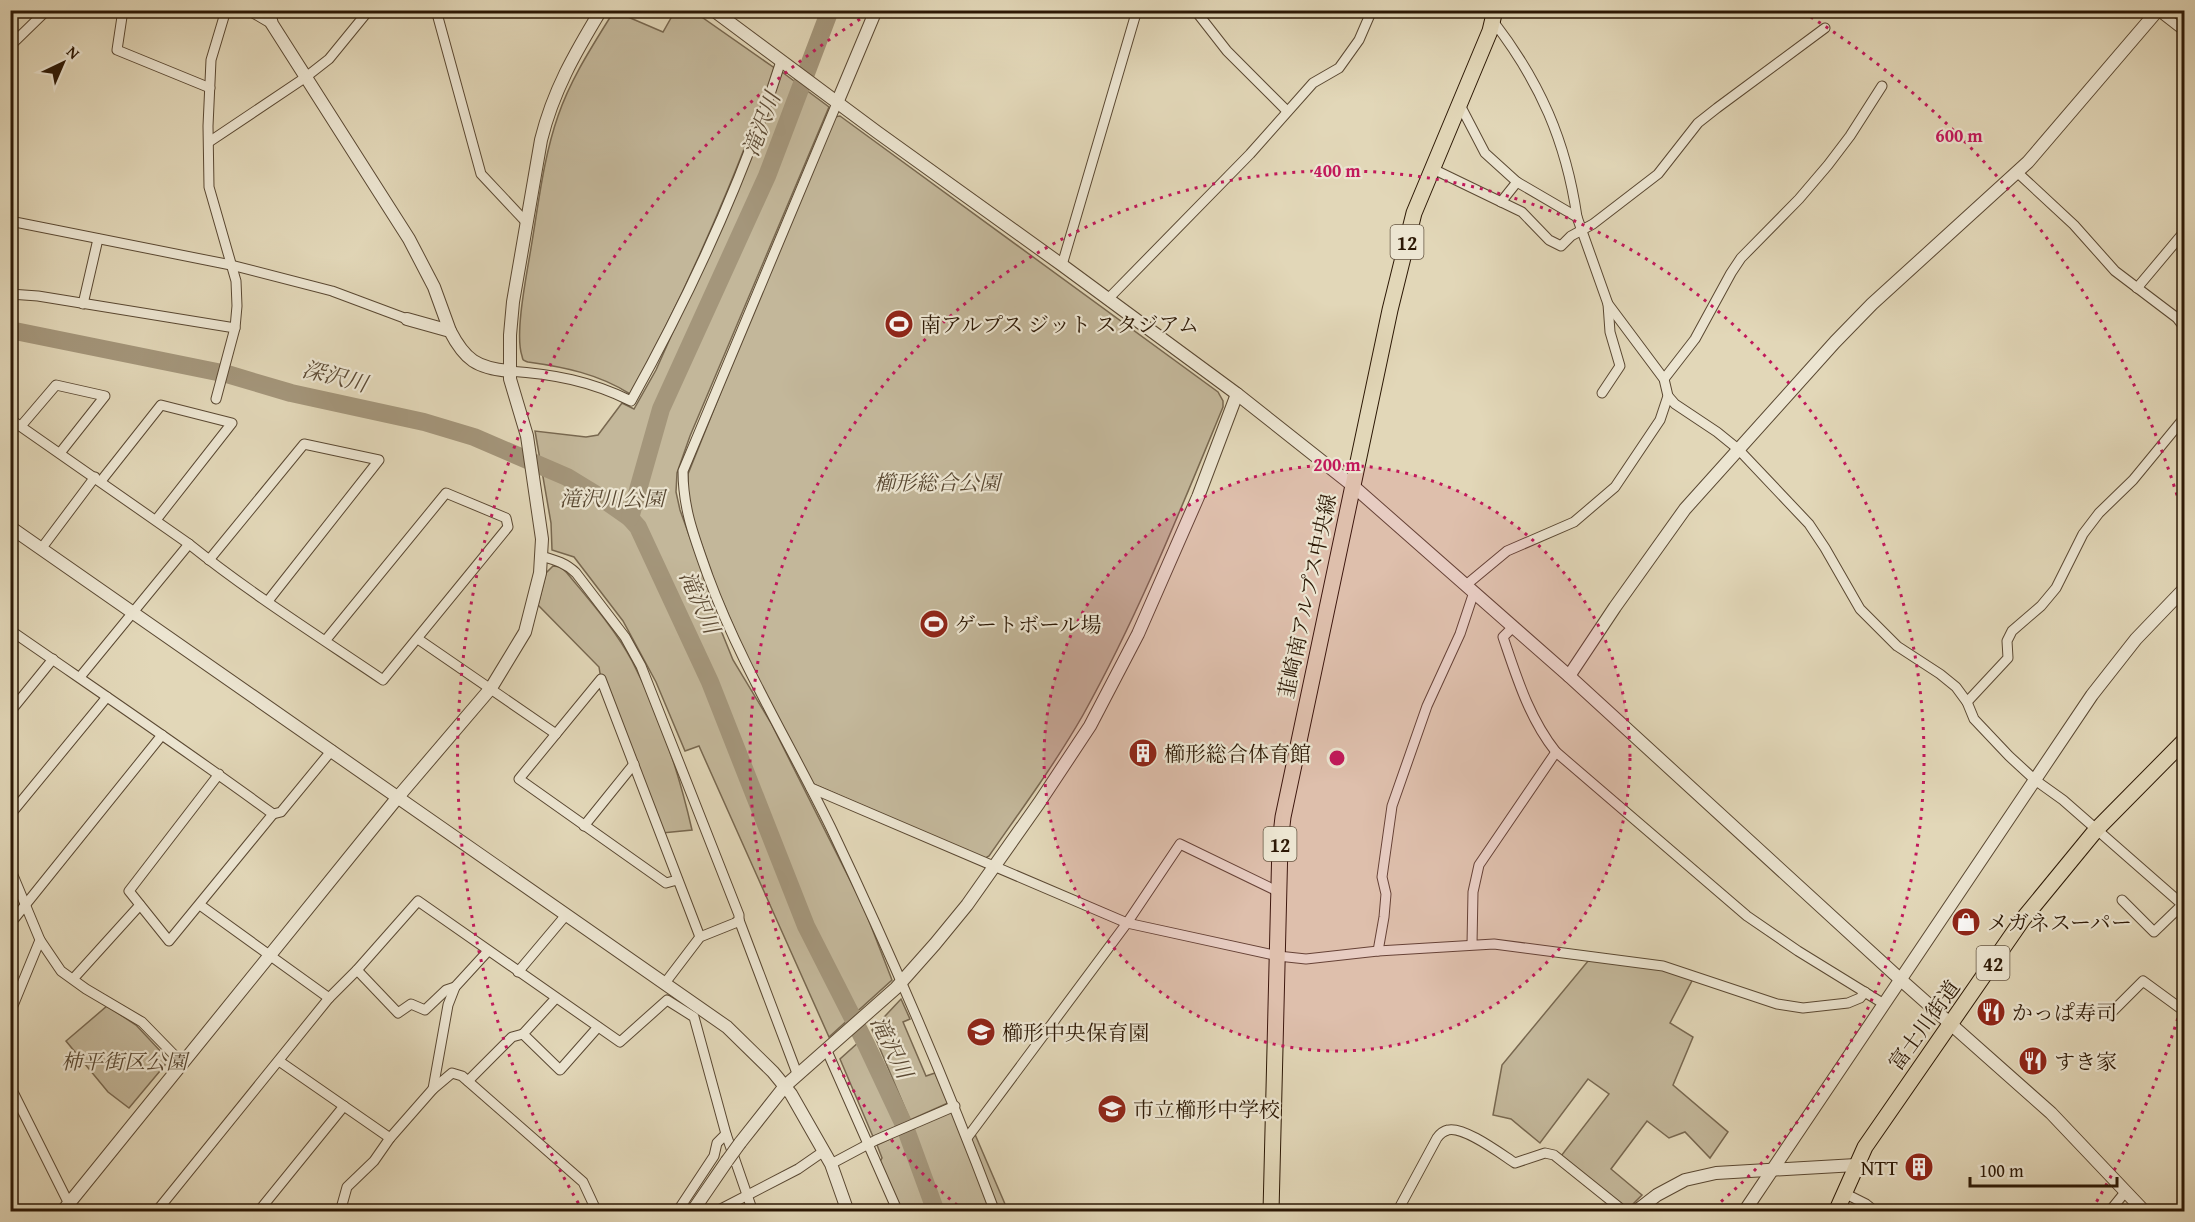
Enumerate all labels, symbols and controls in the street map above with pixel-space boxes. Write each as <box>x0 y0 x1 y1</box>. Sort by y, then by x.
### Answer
north arrow <box>33 33 93 93</box>
text: N <box>61 40 86 65</box>
water label: 滝沢川 <box>734 86 788 161</box>
text: 600 m <box>1935 122 1983 149</box>
text: 400 m <box>1313 157 1361 184</box>
road number: 12 <box>1390 225 1424 259</box>
sports icon: 南アルプス ジット スタジアム <box>883 308 915 340</box>
place label: 南アルプス ジット スタジアム <box>920 309 1199 340</box>
water label: 深沢川 <box>299 352 373 400</box>
text: 200 m <box>1313 451 1361 478</box>
park label: 櫛形総合公園 <box>874 467 1003 498</box>
park label: 滝沢川公園 <box>560 483 667 514</box>
street label: 韮崎南アルプス中央線 <box>1270 491 1344 701</box>
water label: 滝沢川 <box>672 565 729 640</box>
sports icon: ゲートボール場 <box>918 608 950 640</box>
place label: ゲートボール場 <box>955 609 1102 640</box>
building icon: 櫛形総合体育館 <box>1127 737 1159 769</box>
place label: 櫛形総合体育館 <box>1164 738 1311 769</box>
centre of rings <box>1327 748 1347 768</box>
road number: 12 <box>1264 827 1296 861</box>
shop icon: メガネスーパー <box>1950 906 1982 938</box>
place label: メガネスーパー <box>1987 907 2132 938</box>
road number: 42 <box>1976 946 2010 980</box>
street label: 富士川街道 <box>1881 973 1967 1077</box>
restaurant icon: かっぱ寿司 <box>1975 996 2007 1028</box>
place label: かっぱ寿司 <box>2012 997 2117 1028</box>
water label: 滝沢川 <box>863 1010 922 1085</box>
school or university icon: 櫛形中央保育園 <box>965 1016 997 1048</box>
place label: 櫛形中央保育園 <box>1002 1017 1149 1048</box>
restaurant icon: すき家 <box>2017 1045 2049 1077</box>
park label: 柿平街区公園 <box>61 1046 190 1077</box>
place label: すき家 <box>2054 1046 2117 1077</box>
school or university icon: 市立櫛形中学校 <box>1096 1093 1128 1125</box>
place label: 市立櫛形中学校 <box>1133 1094 1280 1125</box>
scale bar <box>1970 1150 2117 1188</box>
building icon: NTT <box>1903 1151 1935 1183</box>
place label: NTT <box>1861 1152 1898 1183</box>
text: 100 m <box>1979 1157 2024 1184</box>

